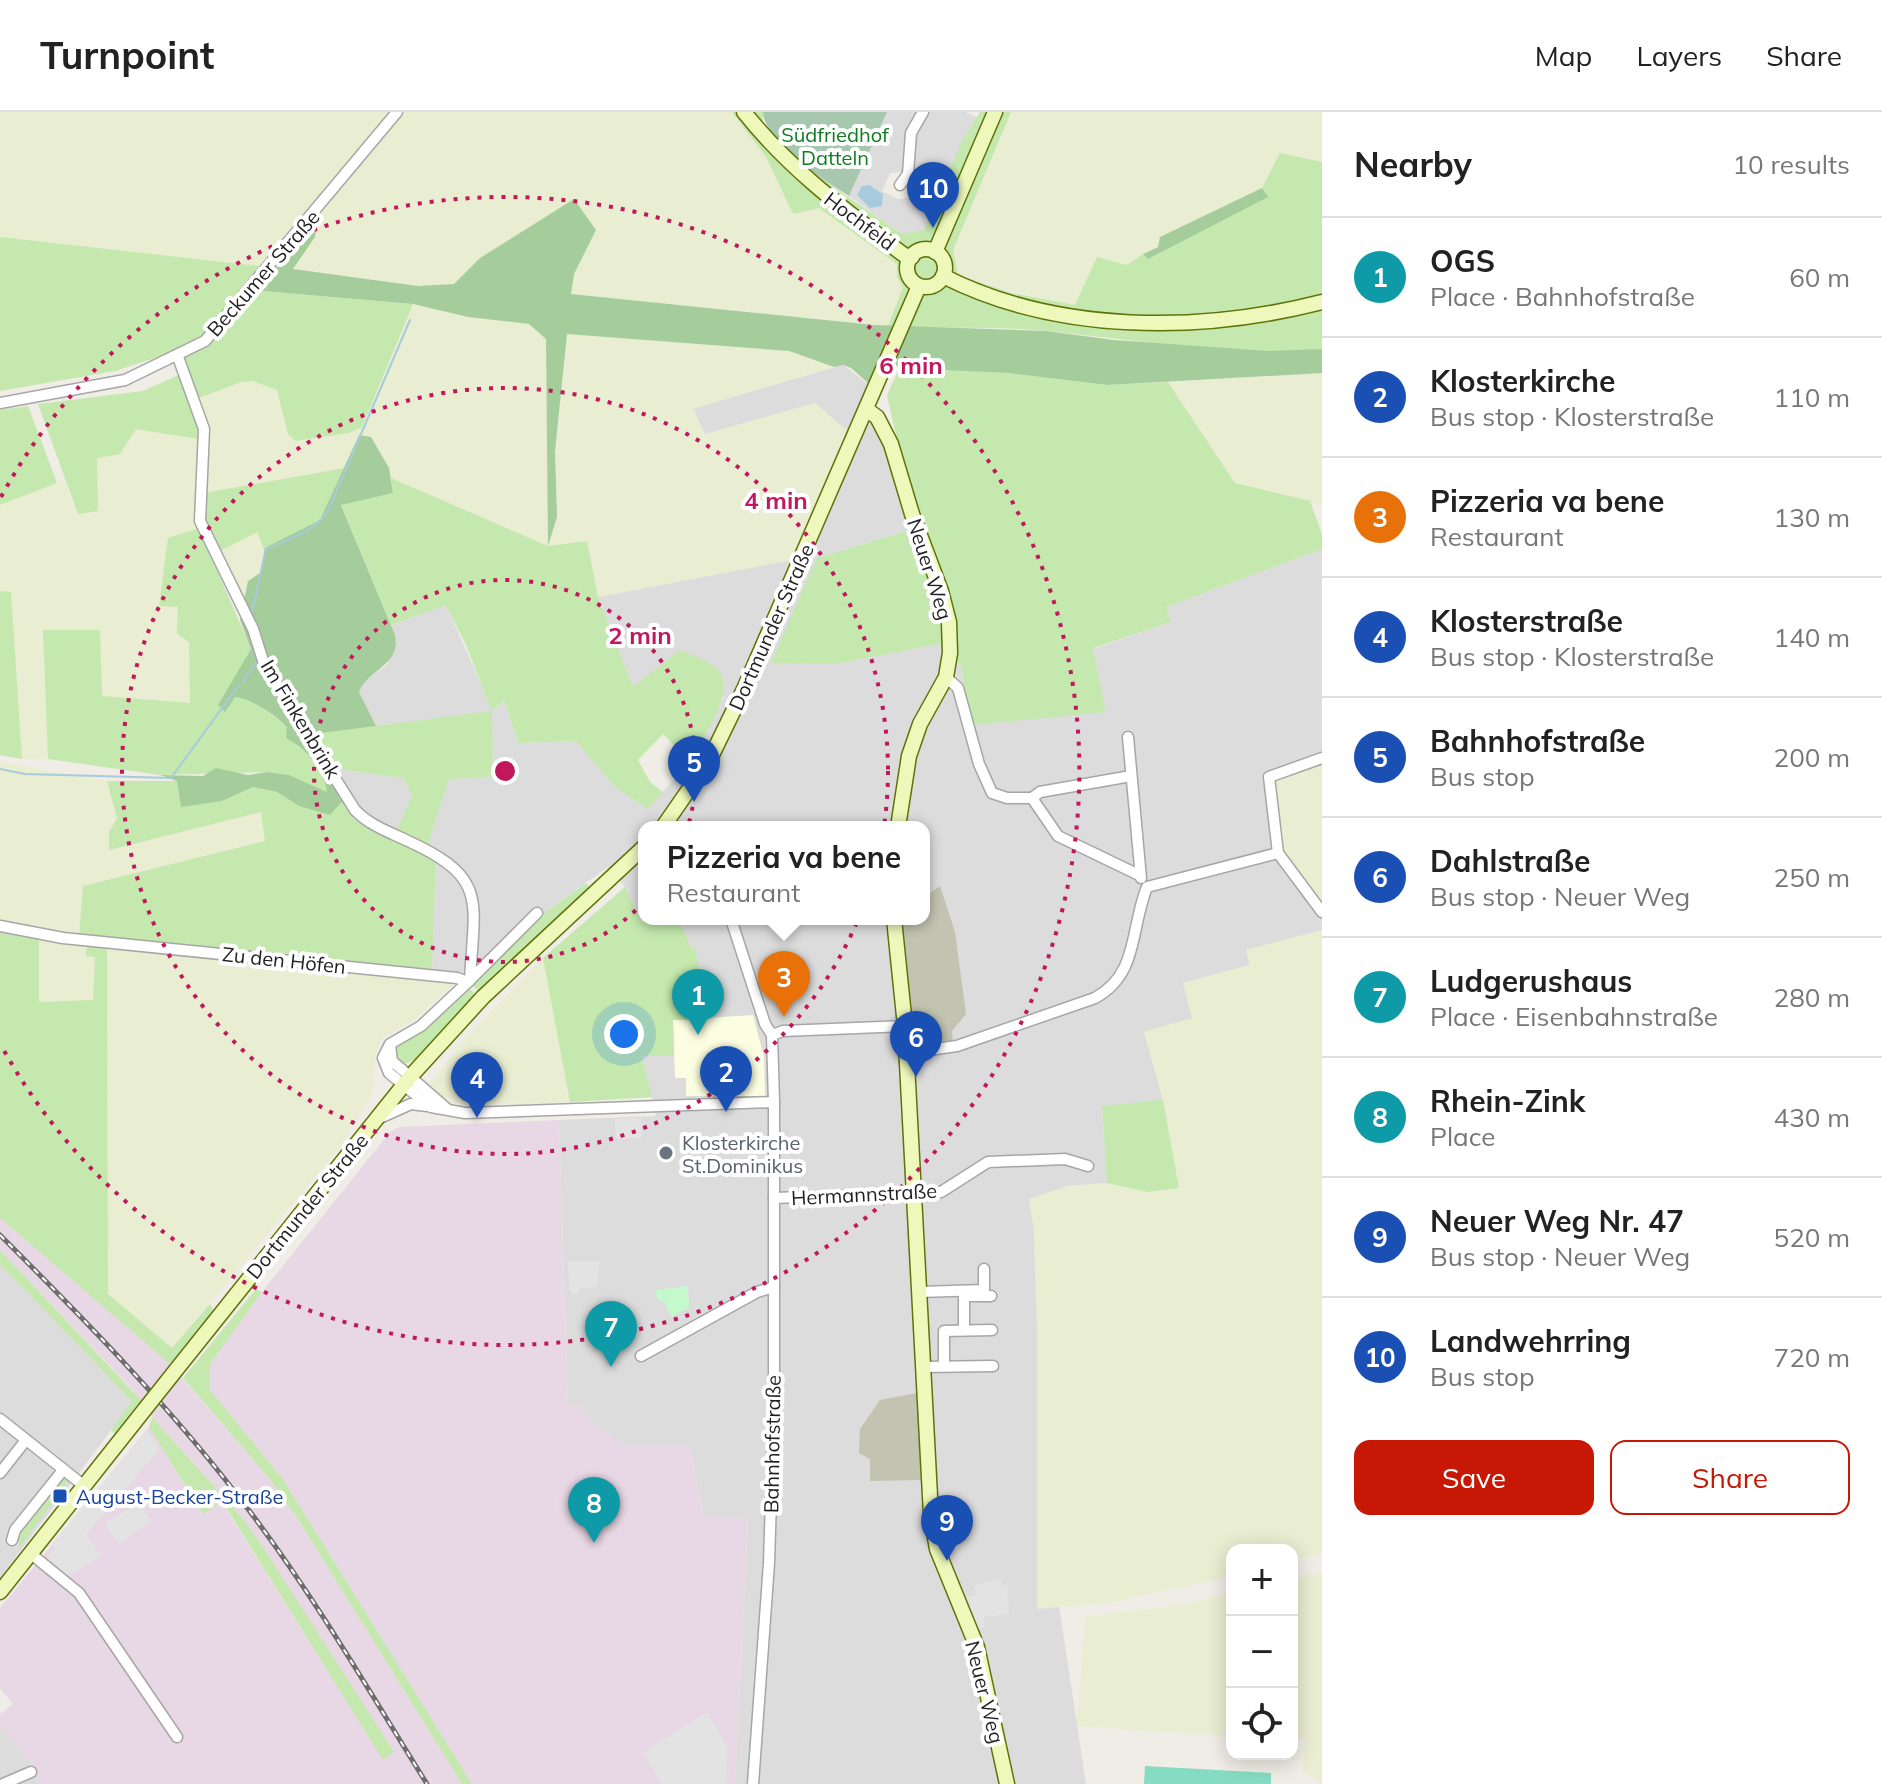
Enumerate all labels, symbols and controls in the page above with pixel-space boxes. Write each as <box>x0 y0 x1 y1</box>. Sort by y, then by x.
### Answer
text: Turnpoint <box>40 31 214 79</box>
text: Map <box>1535 38 1592 73</box>
text: Layers <box>1636 38 1722 73</box>
text: Share <box>1766 38 1842 73</box>
park label: Südfriedhof Datteln <box>781 122 889 170</box>
text: Nearby <box>1354 143 1472 186</box>
text: 10 results <box>1733 148 1850 181</box>
pin: 10 <box>907 162 959 228</box>
street label: Hochfeld <box>820 186 900 256</box>
street label: Beckumer Straße <box>201 205 325 341</box>
text: OGS <box>1430 242 1495 280</box>
text: 1 <box>1372 261 1388 294</box>
text: 60 m <box>1789 261 1850 294</box>
text: Place · Bahnhofstraße <box>1430 280 1695 313</box>
text: 6 min <box>879 350 943 380</box>
text: Klosterkirche <box>1430 362 1616 400</box>
text: 2 <box>1372 381 1388 414</box>
text: 110 m <box>1774 381 1850 414</box>
text: Bus stop · Klosterstraße <box>1430 400 1714 433</box>
text: Pizzeria va bene <box>1430 482 1664 520</box>
text: 4 min <box>744 485 808 515</box>
text: 3 <box>1372 501 1388 534</box>
text: 130 m <box>1774 501 1850 534</box>
street label: Neuer Weg <box>902 515 958 623</box>
text: Restaurant <box>1430 520 1564 553</box>
street label: Dortmunder Straße <box>723 540 819 714</box>
text: Klosterstraße <box>1430 602 1623 640</box>
text: 2 min <box>608 620 672 650</box>
text: 4 <box>1372 621 1388 654</box>
text: 140 m <box>1774 621 1850 654</box>
text: Bus stop · Klosterstraße <box>1430 640 1714 673</box>
street label: Im Finkenbrink <box>256 655 347 784</box>
text: Bahnhofstraße <box>1430 722 1645 760</box>
pin: 5 <box>668 736 720 802</box>
text: 5 <box>1372 741 1388 774</box>
text: 200 m <box>1774 741 1850 774</box>
centre of rings <box>491 757 519 785</box>
text: Bus stop <box>1430 760 1535 793</box>
popup <box>638 821 930 925</box>
text: Pizzeria va bene <box>667 838 901 876</box>
text: Dahlstraße <box>1430 842 1591 880</box>
text: 6 <box>1372 861 1388 894</box>
text: 250 m <box>1774 861 1850 894</box>
text: Restaurant <box>667 876 800 909</box>
text: Bus stop · Neuer Weg <box>1430 880 1690 913</box>
street label: Zu den Höfen <box>221 941 347 979</box>
pin: 3 <box>758 951 810 1017</box>
text: Ludgerushaus <box>1430 962 1632 1000</box>
pin: 1 <box>672 969 724 1035</box>
text: 7 <box>1372 981 1388 1014</box>
text: 280 m <box>1774 981 1850 1014</box>
text: Place · Eisenbahnstraße <box>1430 1000 1718 1033</box>
pin: 6 <box>890 1011 942 1077</box>
your location <box>604 1014 644 1054</box>
pin: 2 <box>700 1046 752 1112</box>
pin: 4 <box>451 1052 503 1118</box>
text: Rhein-Zink <box>1430 1082 1585 1120</box>
text: 8 <box>1372 1101 1388 1134</box>
text: 430 m <box>1774 1101 1850 1134</box>
text: Place <box>1430 1120 1495 1153</box>
street label: Dortmunder Straße <box>241 1128 373 1284</box>
place label: Klosterkirche St.Dominikus <box>682 1130 803 1178</box>
marker: Klosterkirche St.Dominikus <box>657 1144 675 1162</box>
street label: Hermannstraße <box>790 1178 938 1210</box>
text: Neuer Weg Nr. 47 <box>1430 1202 1684 1240</box>
text: 9 <box>1372 1221 1388 1254</box>
text: 520 m <box>1774 1221 1850 1254</box>
text: Bus stop · Neuer Weg <box>1430 1240 1690 1273</box>
pin: 7 <box>585 1301 637 1367</box>
text: Landwehrring <box>1430 1322 1631 1360</box>
text: 10 <box>1364 1341 1396 1374</box>
text: 720 m <box>1774 1341 1850 1374</box>
text: Bus stop <box>1430 1360 1535 1393</box>
street label: Bahnhofstraße <box>758 1375 786 1513</box>
button: Save <box>1354 1440 1594 1515</box>
button: Share <box>1610 1440 1850 1515</box>
pin: 8 <box>568 1477 620 1543</box>
place label: August-Becker-Straße <box>76 1484 283 1509</box>
marker: August-Becker-Straße <box>51 1487 69 1505</box>
pin: 9 <box>921 1495 973 1561</box>
map controls <box>1226 1544 1298 1760</box>
button: + <box>1226 1544 1298 1616</box>
button: − <box>1226 1616 1298 1688</box>
street label: Neuer Weg <box>960 1638 1010 1746</box>
button: locate <box>1226 1688 1298 1760</box>

